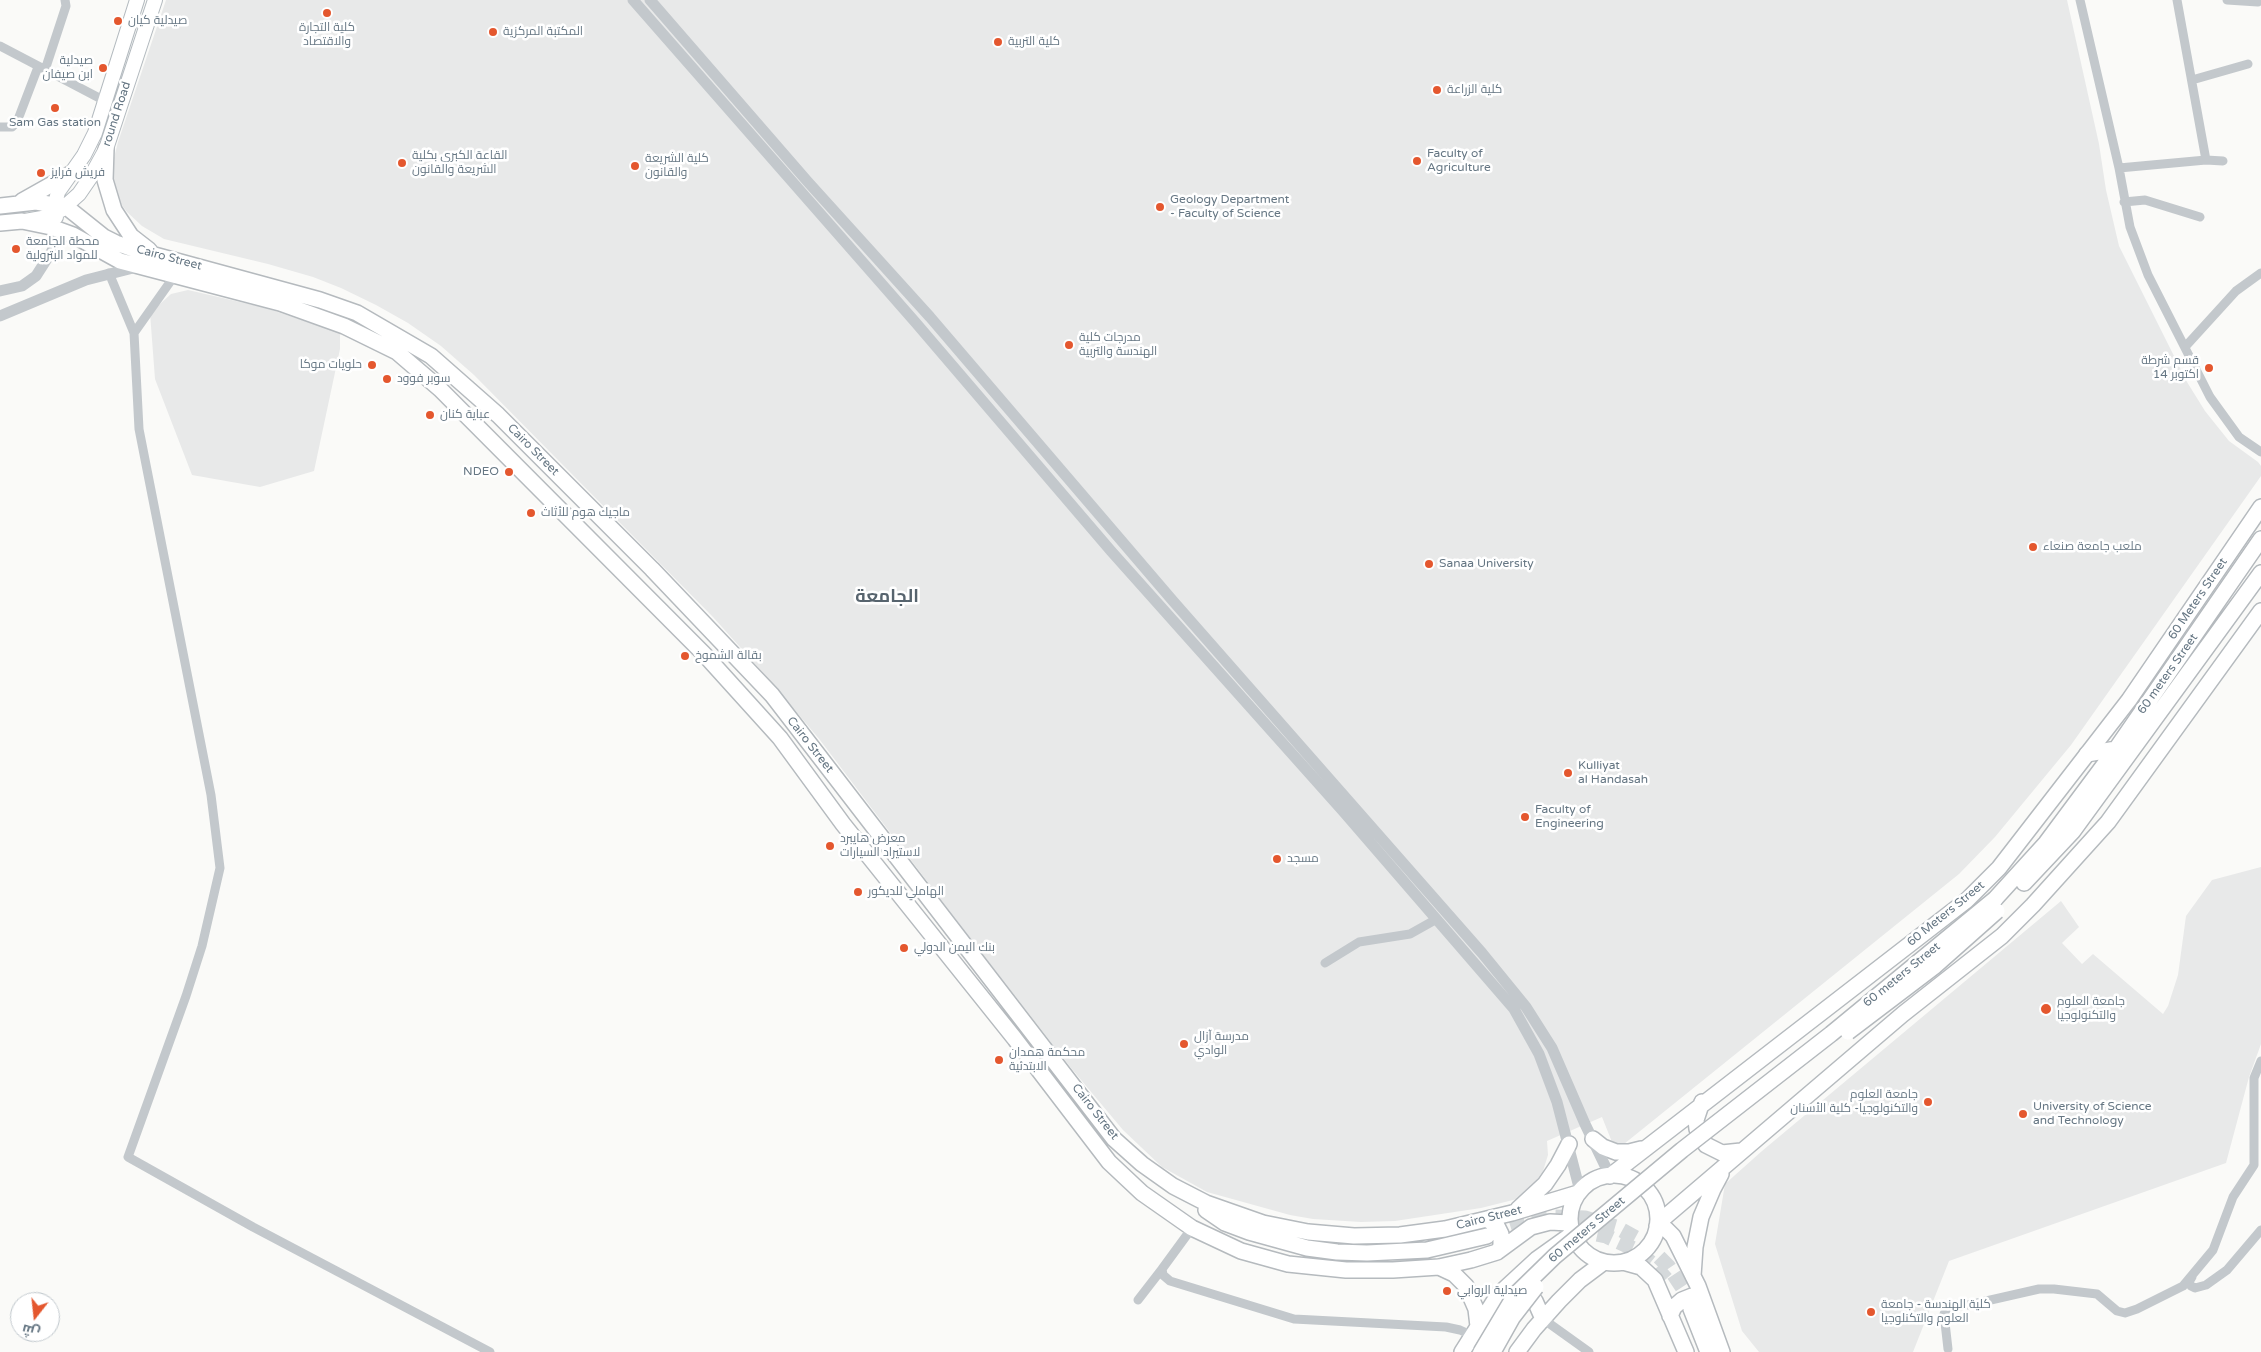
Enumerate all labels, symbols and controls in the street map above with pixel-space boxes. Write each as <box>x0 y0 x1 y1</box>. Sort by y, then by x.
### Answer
marker: كلية التجارة والاقتصاد <box>321 7 333 19</box>
place label: صيدلية كيان <box>128 14 187 28</box>
marker: صيدلية كيان <box>112 15 124 27</box>
place label: كلية التجارة والاقتصاد <box>299 21 355 49</box>
place label: المكتبة المركزية <box>503 25 583 39</box>
marker: المكتبة المركزية <box>487 26 499 38</box>
place label: كلية التربية <box>1008 35 1060 49</box>
marker: كلية التربية <box>992 36 1004 48</box>
place label: صيدلية ابن صيفان <box>42 54 93 82</box>
marker: صيدلية ابن صيفان <box>97 62 109 74</box>
street label: round Road <box>100 80 134 148</box>
place label: كلية الزراعة <box>1447 83 1502 97</box>
marker: كلية الزراعة <box>1431 84 1443 96</box>
marker: Sam Gas station <box>49 102 61 114</box>
place label: Sam Gas station <box>9 116 101 130</box>
place label: Faculty of Agriculture <box>1427 147 1491 175</box>
place label: القاعة الكبرى بكلية الشريعة والقانون <box>412 149 508 177</box>
place label: كلية الشريعة والقانون <box>645 152 709 180</box>
marker: Faculty of Agriculture <box>1411 155 1423 167</box>
marker: القاعة الكبرى بكلية الشريعة والقانون <box>396 157 408 169</box>
marker: كلية الشريعة والقانون <box>629 160 641 172</box>
place label: فريش فرايز <box>51 166 105 180</box>
marker: فريش فرايز <box>35 167 47 179</box>
place label: Geology Department - Faculty of Science <box>1170 193 1289 221</box>
marker: Geology Department - Faculty of Science <box>1154 201 1166 213</box>
place label: محطة الجامعة للمواد البترولية <box>26 235 100 263</box>
street label: Cairo Street <box>135 242 203 274</box>
marker: محطة الجامعة للمواد البترولية <box>10 243 22 255</box>
place label: مدرجات كلية الهندسة والتربية <box>1079 331 1157 359</box>
marker: مدرجات كلية الهندسة والتربية <box>1063 339 1075 351</box>
place label: قسم شرطة 14 اكتوبر <box>2141 354 2199 382</box>
place label: حلويات موكا <box>300 358 362 372</box>
marker: حلويات موكا <box>366 359 378 371</box>
marker: قسم شرطة 14 اكتوبر <box>2203 362 2215 374</box>
place label: سوبر فوود <box>397 372 450 386</box>
marker: سوبر فوود <box>381 373 393 385</box>
place label: عباية كنان <box>440 408 490 422</box>
marker: عباية كنان <box>424 409 436 421</box>
street label: Cairo Street <box>504 421 562 479</box>
place label: NDEO <box>463 465 499 479</box>
marker: NDEO <box>503 466 515 478</box>
place label: ماجيك هوم للأثاث <box>541 506 630 520</box>
marker: ماجيك هوم للأثاث <box>525 507 537 519</box>
place label: ملعب جامعة صنعاء <box>2043 540 2142 554</box>
marker: ملعب جامعة صنعاء <box>2027 541 2039 553</box>
street label: 60 Meters Street <box>2165 555 2231 643</box>
place label: Sanaa University <box>1439 557 1534 571</box>
marker: Sanaa University <box>1423 558 1435 570</box>
district label: الجامعة <box>855 586 919 608</box>
street label: 60 meters Street <box>2135 631 2201 717</box>
place label: بقالة الشموخ <box>695 649 762 663</box>
marker: بقالة الشموخ <box>679 650 691 662</box>
street label: Cairo Street <box>784 714 836 776</box>
place label: Kulliyat al Handasah <box>1578 759 1648 787</box>
marker: Kulliyat al Handasah <box>1562 767 1574 779</box>
place label: Faculty of Engineering <box>1535 803 1604 831</box>
marker: Faculty of Engineering <box>1519 811 1531 823</box>
place label: معرض هايبرد لاستيراد السيارات <box>840 832 920 860</box>
marker: معرض هايبرد لاستيراد السيارات <box>824 840 836 852</box>
place label: مسجد <box>1287 852 1319 866</box>
marker: مسجد <box>1271 853 1283 865</box>
street label: 60 Meters Street <box>1904 878 1988 950</box>
place label: الهاملي للديكور <box>868 885 944 899</box>
marker: الهاملي للديكور <box>852 886 864 898</box>
street label: 60 meters Street <box>1861 939 1943 1011</box>
place label: بنك اليمن الدولي <box>914 941 995 955</box>
marker: بنك اليمن الدولي <box>898 942 910 954</box>
place label: جامعة العلوم والتكنولوجيا <box>2057 995 2125 1023</box>
marker: جامعة العلوم والتكنولوجيا <box>2039 1002 2053 1016</box>
place label: مدرسة آزال الوادي <box>1194 1030 1249 1058</box>
marker: مدرسة آزال الوادي <box>1178 1038 1190 1050</box>
place label: محكمة همدان الابتدئية <box>1009 1046 1085 1074</box>
marker: محكمة همدان الابتدئية <box>993 1054 1005 1066</box>
street label: Cairo Street <box>1069 1081 1121 1143</box>
place label: جامعة العلوم والتكنولوجيا- كلية الأسنان <box>1790 1088 1918 1116</box>
marker: جامعة العلوم والتكنولوجيا- كلية الأسنان <box>1922 1096 1934 1108</box>
place label: University of Science and Technology <box>2033 1100 2152 1128</box>
marker: University of Science and Technology <box>2017 1108 2029 1120</box>
street label: 60 meters Street <box>1546 1194 1628 1266</box>
street label: Cairo Street <box>1455 1203 1523 1233</box>
place label: صيدلية الروابي <box>1457 1284 1527 1298</box>
marker: صيدلية الروابي <box>1441 1285 1453 1297</box>
north arrow <box>10 1292 60 1342</box>
place label: كلية الهندسة - جامعة العلوم والتكنلوجيا <box>1881 1298 1991 1326</box>
marker: كلية الهندسة - جامعة العلوم والتكنلوجيا <box>1865 1306 1877 1318</box>
text: ش <box>20 1320 42 1342</box>

